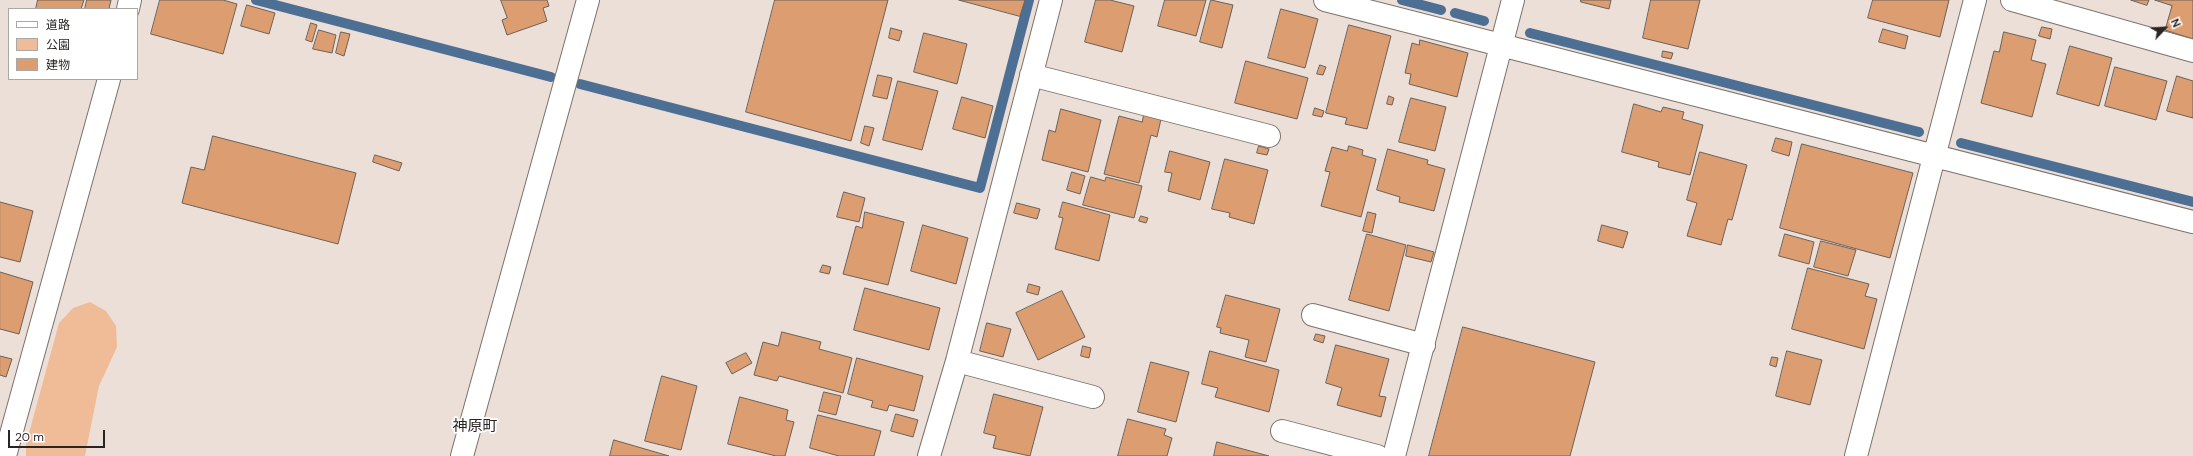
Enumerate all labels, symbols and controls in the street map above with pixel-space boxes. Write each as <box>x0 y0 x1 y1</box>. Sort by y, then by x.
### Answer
legend <box>8 8 138 80</box>
north arrow <box>2145 8 2185 48</box>
text: N <box>2168 16 2184 30</box>
text: 道路 <box>46 17 70 33</box>
text: 公園 <box>46 37 70 53</box>
text: 建物 <box>46 57 70 73</box>
district label: 神原町 <box>453 418 497 436</box>
scale bar <box>10 422 107 448</box>
text: 20 m <box>15 429 44 445</box>

